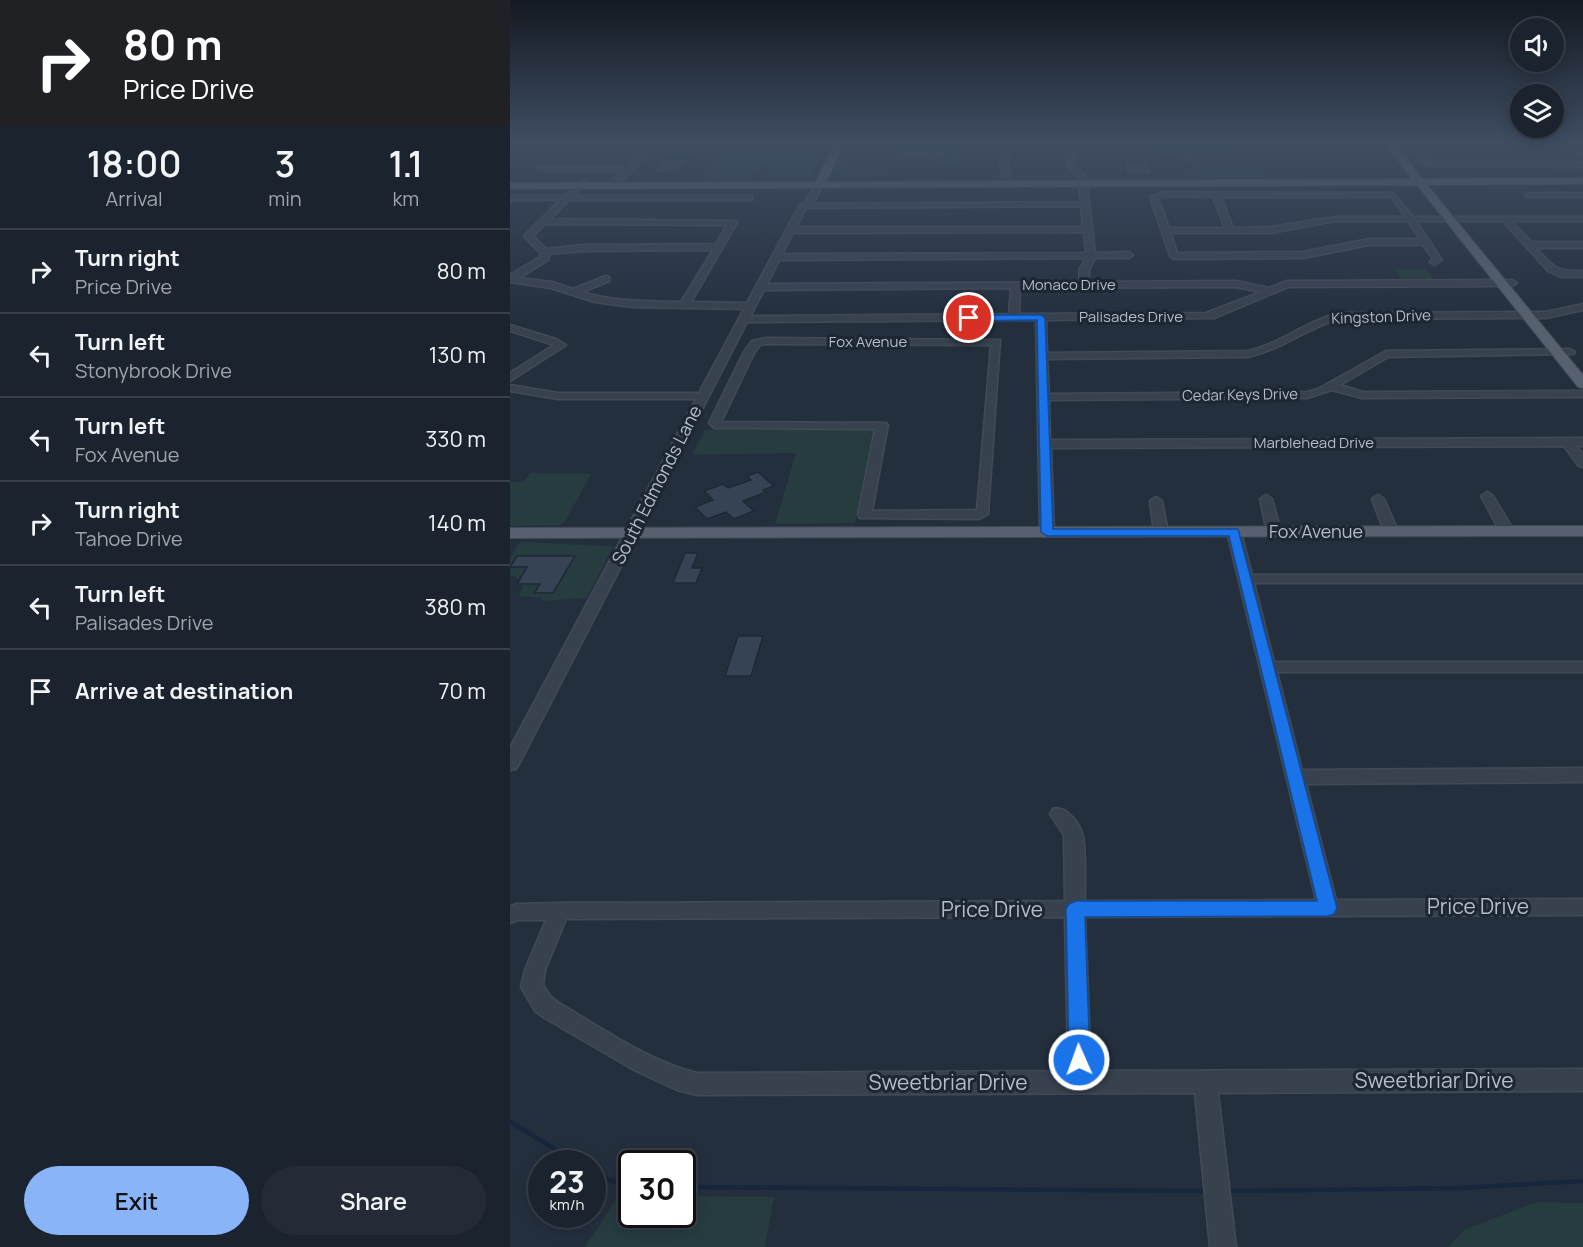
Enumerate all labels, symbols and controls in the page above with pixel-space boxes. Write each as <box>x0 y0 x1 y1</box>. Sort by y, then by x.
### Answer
text: 80 m <box>123 15 223 73</box>
map controls <box>1510 18 1564 138</box>
button: sound <box>1510 18 1564 72</box>
icon: right <box>24 24 102 102</box>
text: Price Drive <box>123 70 254 107</box>
button: layers <box>1510 84 1564 138</box>
text: 18:00 <box>87 139 182 188</box>
text: 3 <box>275 139 295 188</box>
text: 1.1 <box>388 139 423 188</box>
text: Arrival <box>106 185 163 212</box>
text: min <box>268 185 302 212</box>
text: km <box>392 185 419 212</box>
text: Turn right <box>75 243 180 273</box>
icon: right <box>24 255 57 288</box>
text: 80 m <box>437 256 486 286</box>
text: Price Drive <box>75 273 172 300</box>
street label: Monaco Drive <box>1022 274 1116 295</box>
pin <box>943 292 994 343</box>
icon: arrive <box>952 301 985 334</box>
street label: Kingston Drive <box>1331 304 1431 329</box>
street label: Palisades Drive <box>1079 306 1183 327</box>
text: Turn left <box>75 327 165 357</box>
street label: Fox Avenue <box>829 331 907 352</box>
icon: left <box>24 339 57 372</box>
text: 130 m <box>429 340 486 370</box>
text: Stonybrook Drive <box>75 357 232 384</box>
street label: Cedar Keys Drive <box>1182 383 1298 406</box>
street label: South Edmonds Lane <box>606 401 707 568</box>
text: Turn left <box>75 411 165 441</box>
icon: left <box>24 423 57 456</box>
text: 330 m <box>425 424 486 454</box>
street label: Marblehead Drive <box>1254 432 1374 453</box>
text: Fox Avenue <box>75 441 179 468</box>
text: Turn right <box>75 495 180 525</box>
icon: right <box>24 507 57 540</box>
text: 140 m <box>428 508 486 538</box>
street label: Fox Avenue <box>1269 519 1363 543</box>
text: Tahoe Drive <box>75 525 183 552</box>
text: Turn left <box>75 579 165 609</box>
icon: left <box>24 591 57 624</box>
text: 380 m <box>425 592 486 622</box>
text: Palisades Drive <box>75 609 213 636</box>
icon: arrive <box>24 675 57 708</box>
text: Arrive at destination <box>75 676 293 706</box>
text: 70 m <box>438 676 486 706</box>
street label: Price Drive <box>1427 892 1529 920</box>
street label: Price Drive <box>941 895 1043 923</box>
position arrow <box>1047 1028 1111 1092</box>
street label: Sweetbriar Drive <box>1354 1066 1514 1094</box>
street label: Sweetbriar Drive <box>868 1068 1028 1096</box>
speed limit sign: 30 <box>618 1150 696 1228</box>
text: 23 <box>549 1161 585 1202</box>
button: Exit <box>24 1166 249 1235</box>
button: Share <box>261 1166 486 1235</box>
text: km/h <box>550 1194 584 1215</box>

